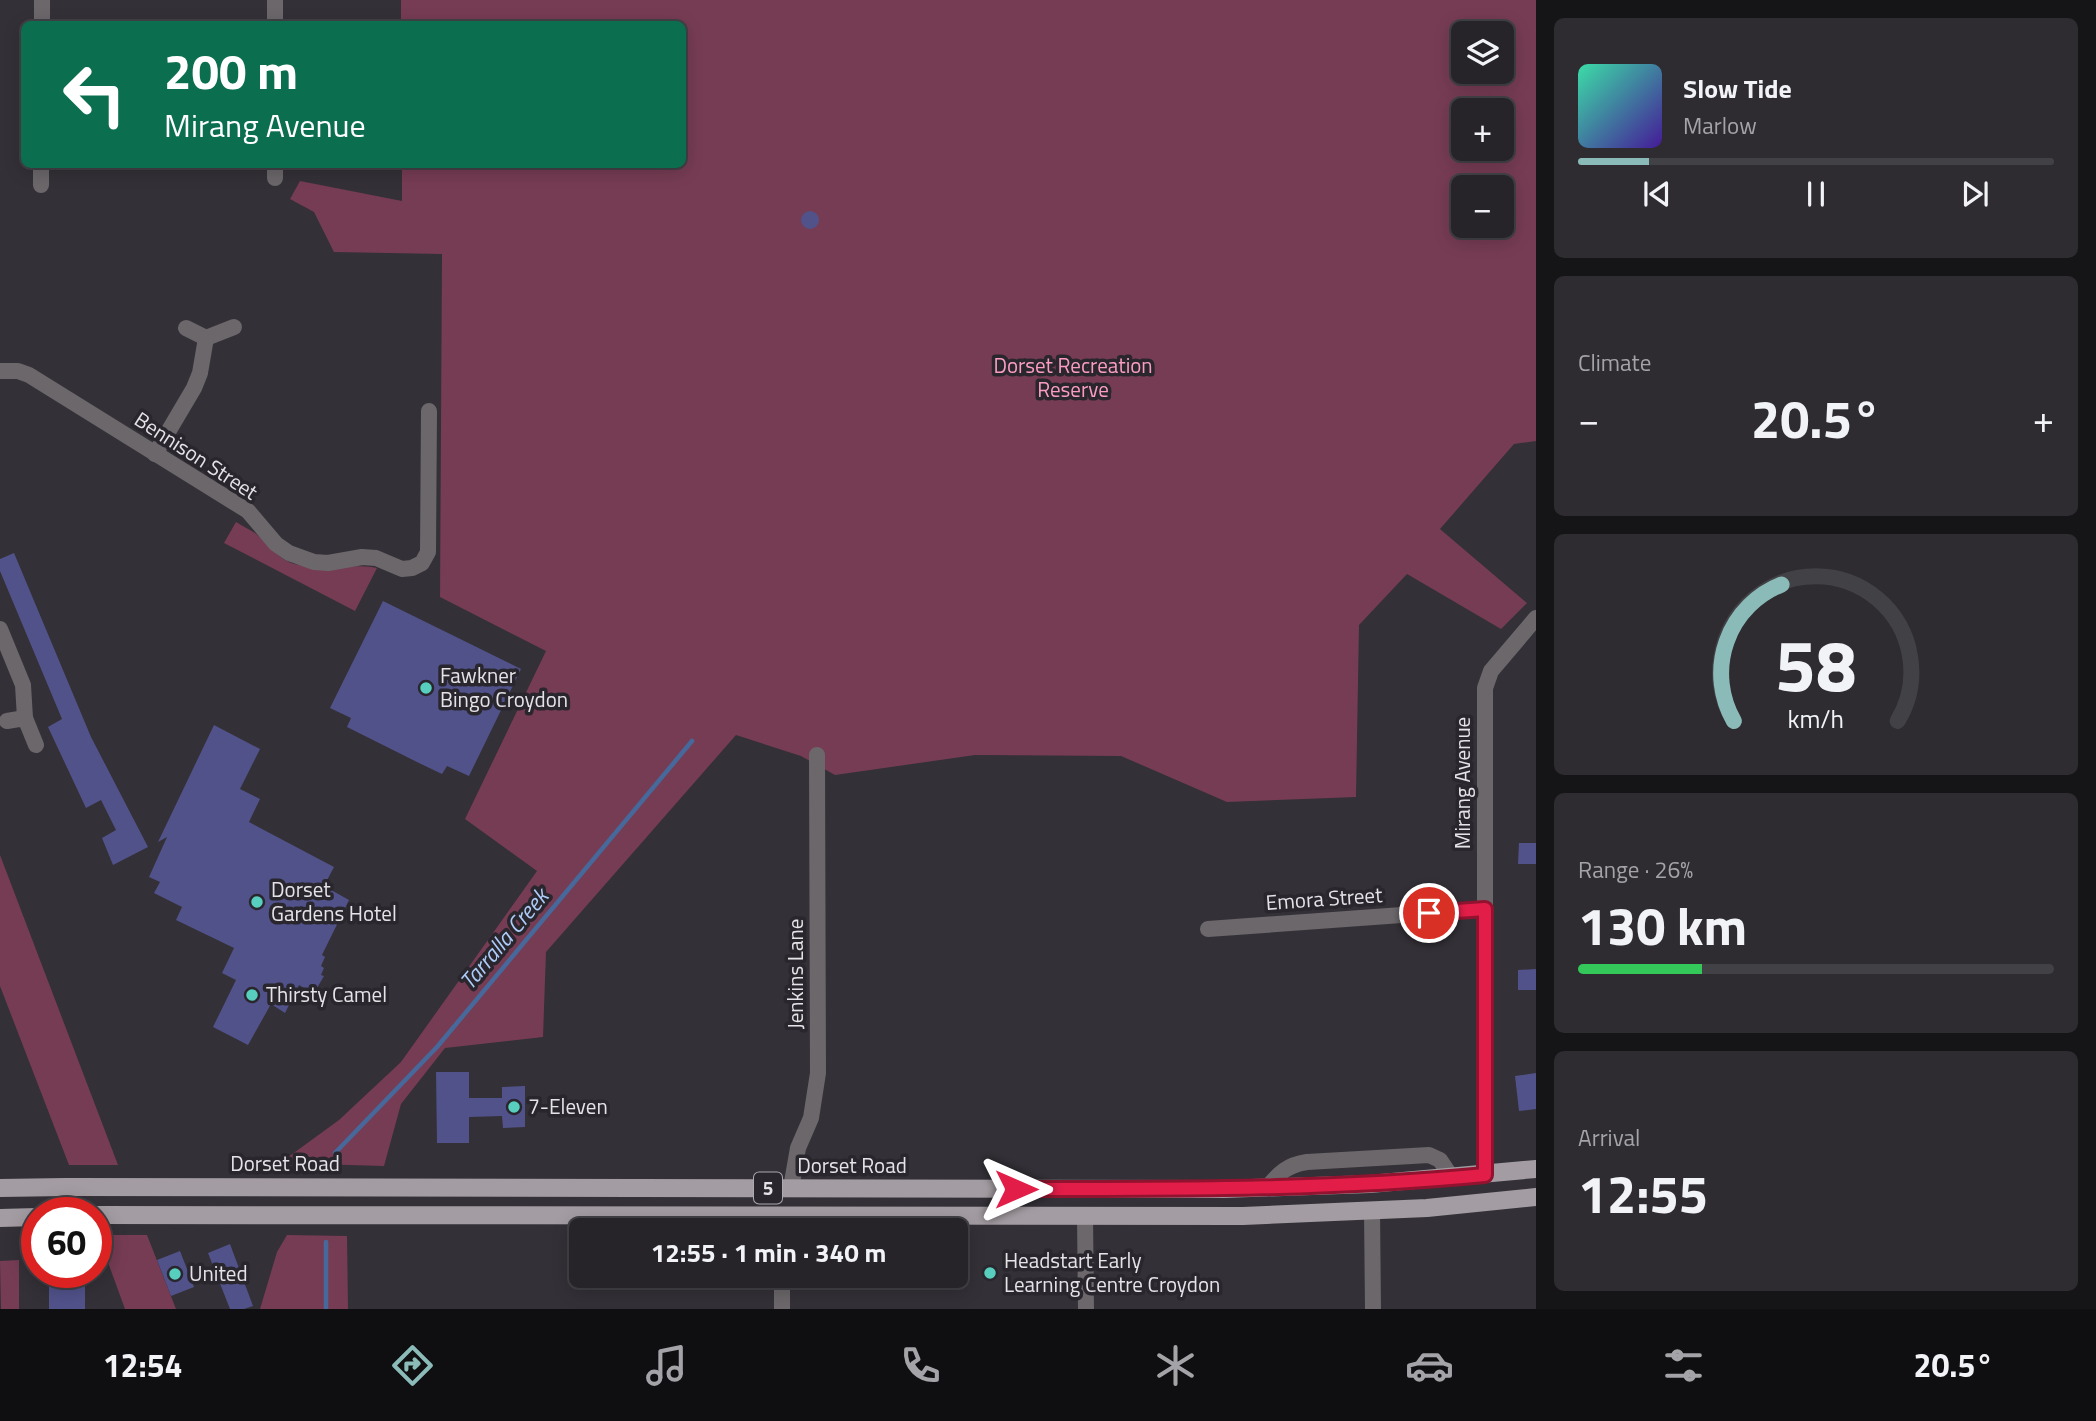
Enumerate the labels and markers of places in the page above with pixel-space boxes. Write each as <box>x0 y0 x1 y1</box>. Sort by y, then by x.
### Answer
place label: Fawkner Bingo Croydon <box>440 659 568 715</box>
marker: Fawkner Bingo Croydon <box>418 680 434 696</box>
place label: Dorset Gardens Hotel <box>271 873 397 929</box>
pin <box>1399 883 1459 943</box>
marker: Dorset Gardens Hotel <box>249 894 265 910</box>
place label: Thirsty Camel <box>266 978 387 1010</box>
marker: Thirsty Camel <box>244 987 260 1003</box>
place label: 7-Eleven <box>528 1090 608 1122</box>
marker: 7-Eleven <box>506 1099 522 1115</box>
place label: Headstart Early Learning Centre Croydon <box>1004 1244 1220 1300</box>
place label: United <box>189 1257 248 1289</box>
marker: Headstart Early Learning Centre Croydon <box>982 1265 998 1281</box>
marker: United <box>167 1266 183 1282</box>

